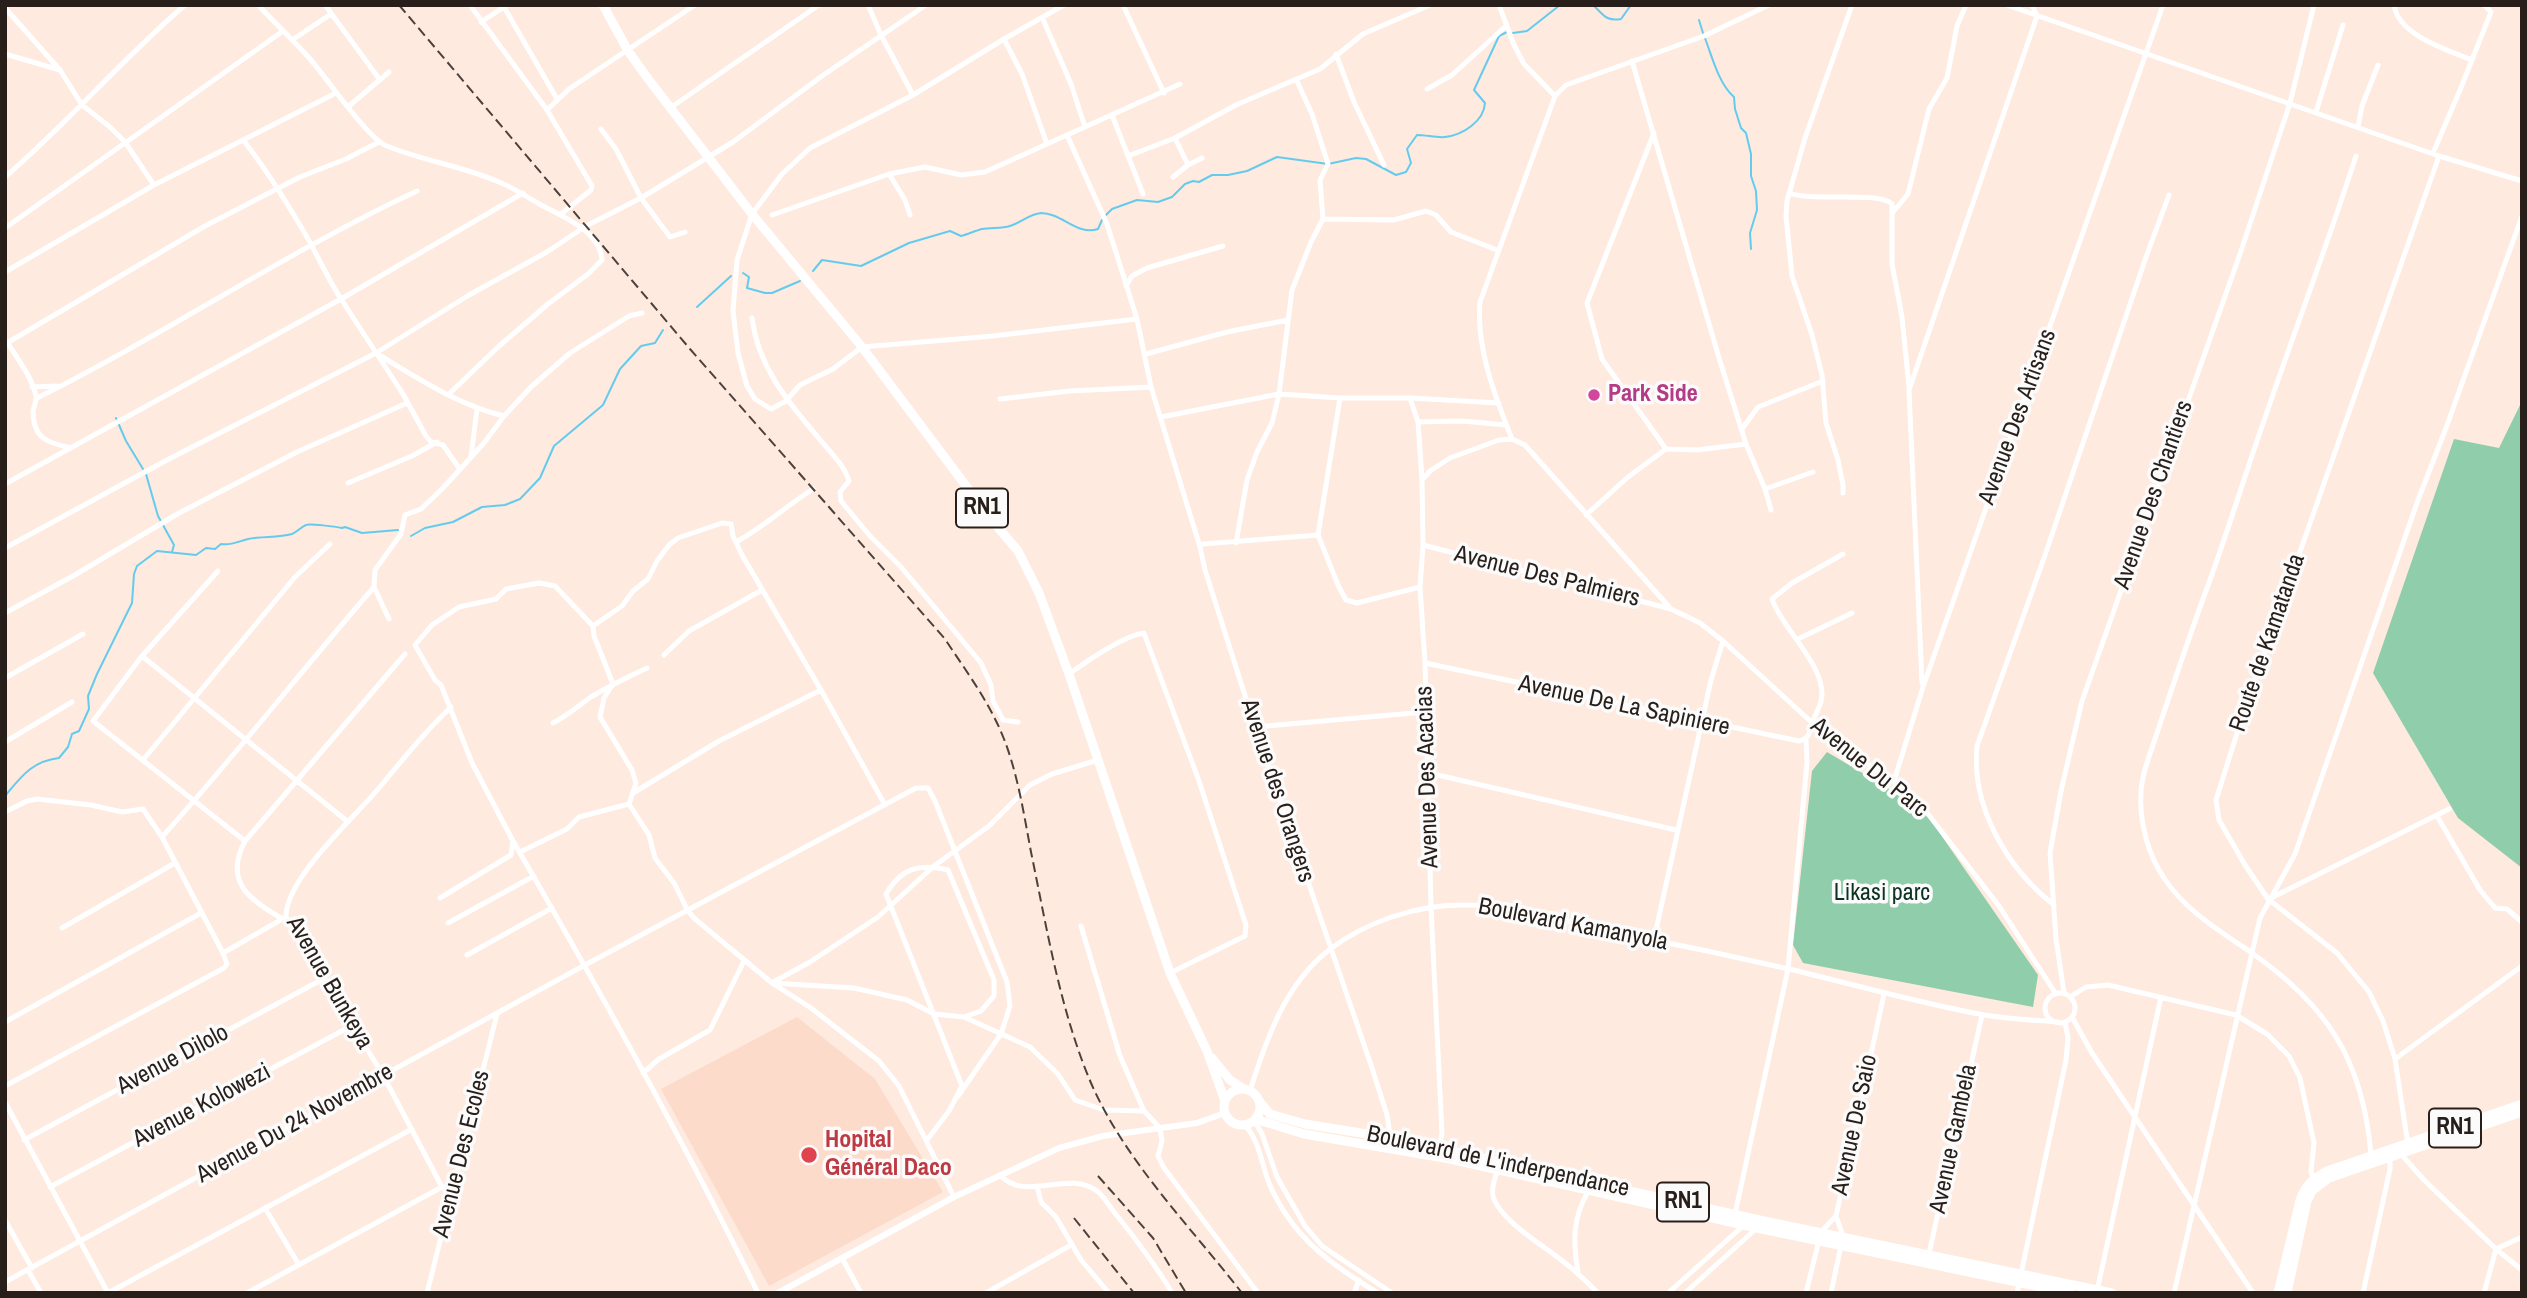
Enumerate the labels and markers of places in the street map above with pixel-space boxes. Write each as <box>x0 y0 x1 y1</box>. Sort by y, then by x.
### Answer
place label: Park Side <box>1608 381 1698 409</box>
marker: Park Side <box>1586 387 1602 403</box>
place label: Hopital Général Daco <box>825 1127 952 1183</box>
marker: Hopital Général Daco <box>799 1145 819 1165</box>

